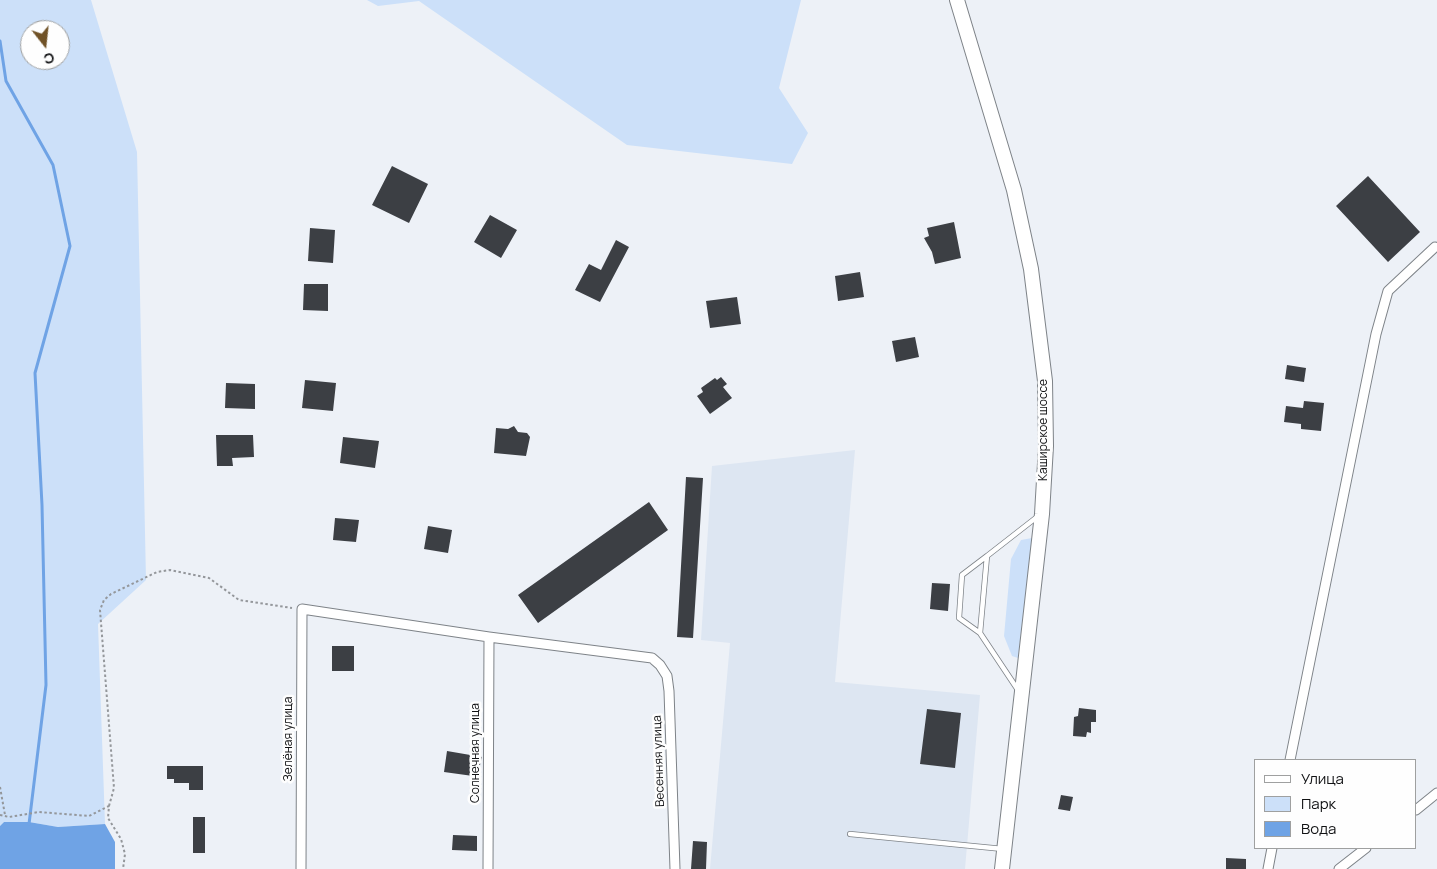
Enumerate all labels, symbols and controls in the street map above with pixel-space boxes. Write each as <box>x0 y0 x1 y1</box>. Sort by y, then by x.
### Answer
north arrow <box>20 20 70 70</box>
text: С <box>41 48 57 69</box>
street label: Каширское шоссе <box>1037 379 1051 481</box>
street label: Зелёная улица <box>282 697 296 781</box>
street label: Солнечная улица <box>469 703 483 803</box>
street label: Весенняя улица <box>650 715 668 807</box>
legend <box>1254 759 1417 849</box>
text: Улица <box>1301 768 1344 789</box>
text: Парк <box>1301 793 1336 814</box>
text: Вода <box>1301 818 1336 839</box>

